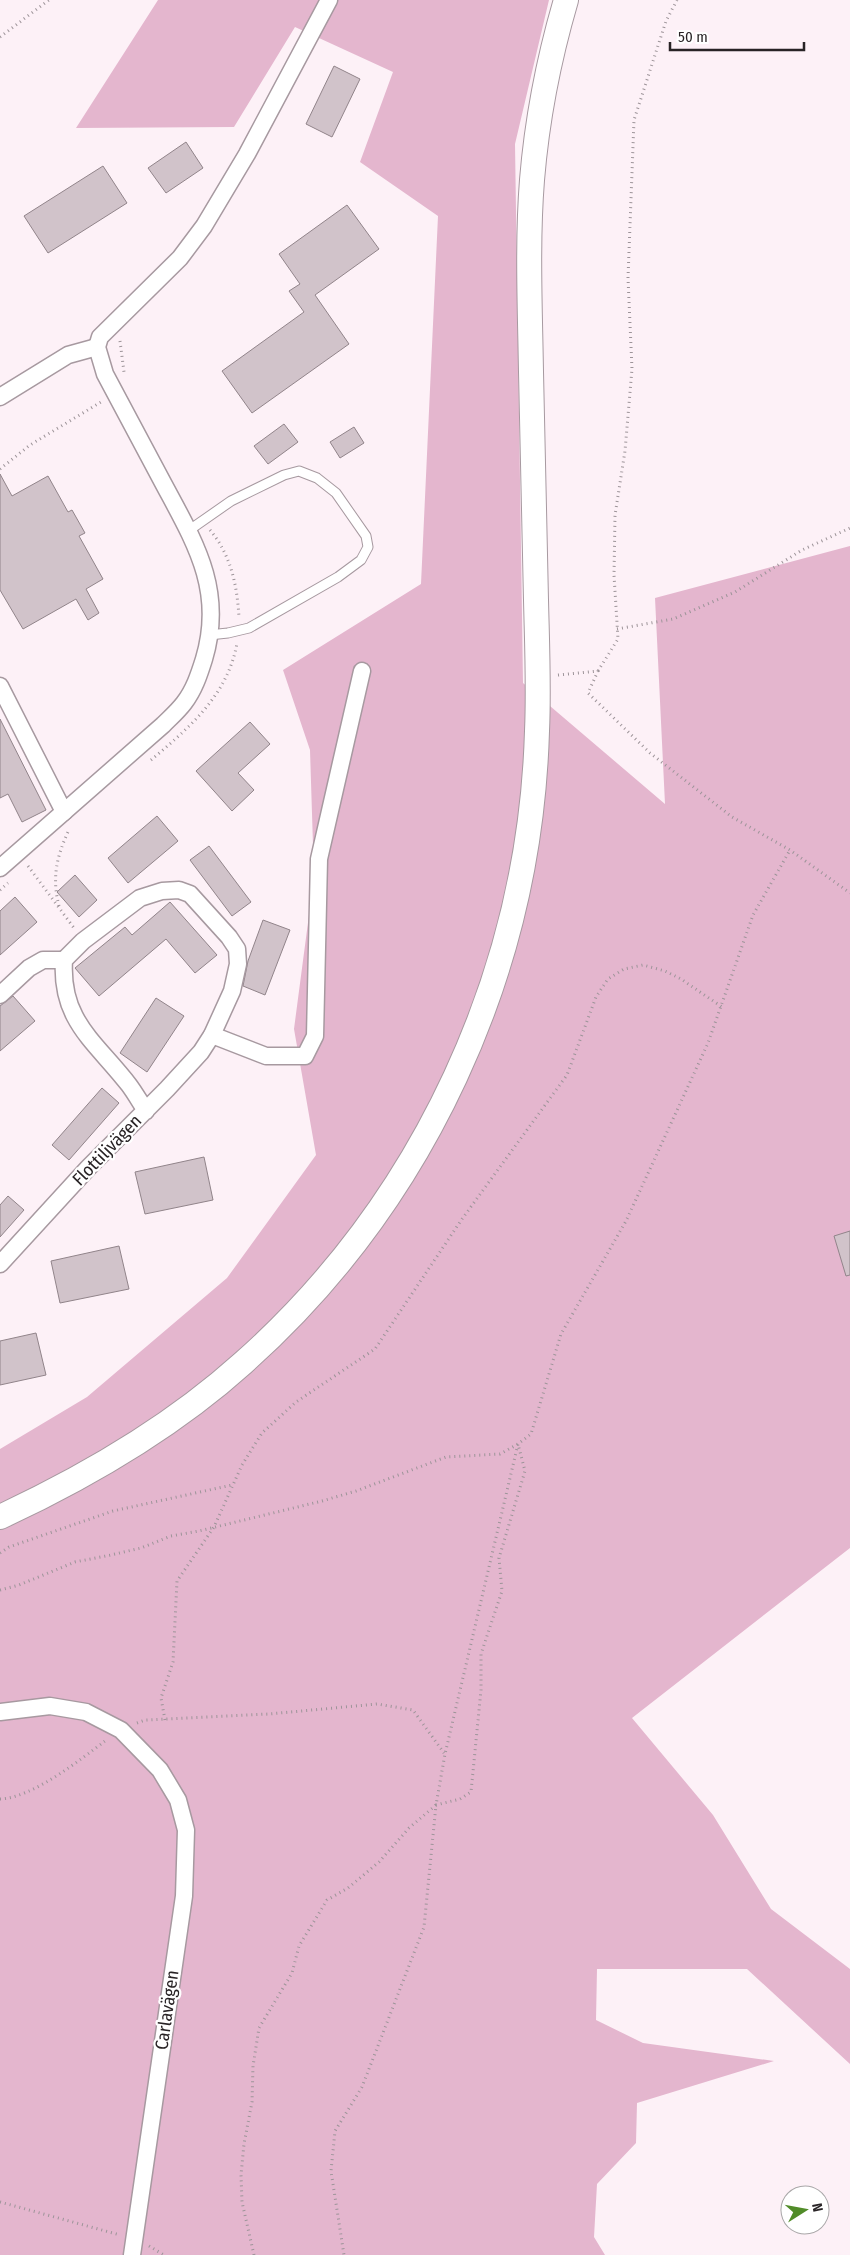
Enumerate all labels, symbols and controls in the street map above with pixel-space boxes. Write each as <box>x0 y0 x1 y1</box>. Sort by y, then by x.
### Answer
scale bar <box>670 20 804 52</box>
text: 50 m <box>678 28 708 46</box>
street label: Flottiljvägen <box>68 1110 146 1190</box>
street label: Carlavägen <box>151 1969 183 2051</box>
north arrow <box>780 2185 830 2235</box>
text: N <box>808 2202 826 2213</box>

